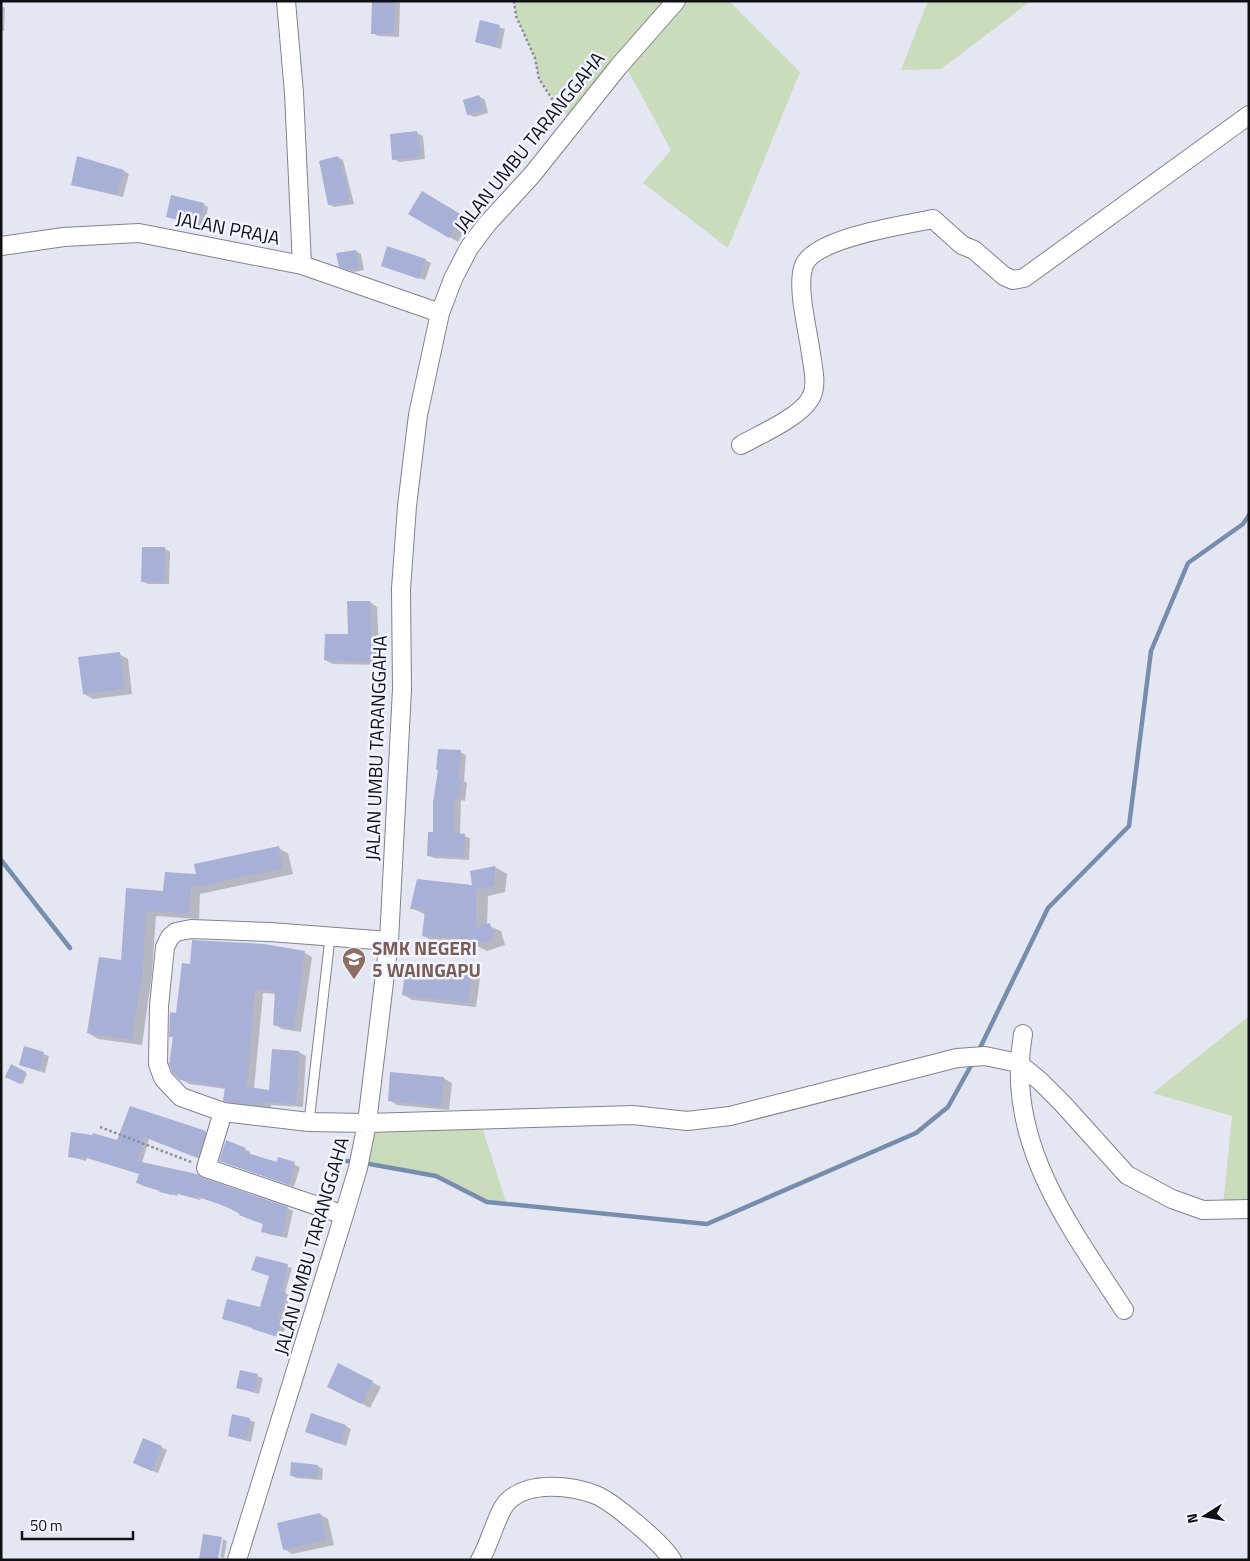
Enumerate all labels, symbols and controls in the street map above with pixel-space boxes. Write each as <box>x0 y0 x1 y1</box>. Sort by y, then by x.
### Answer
street label: JALAN UMBU TARANGGAHA <box>446 45 611 238</box>
street label: JALAN PRAJA <box>174 203 282 252</box>
street label: JALAN UMBU TARANGGAHA <box>357 635 394 861</box>
place label: SMK NEGERI 5 WAINGAPU <box>372 933 481 984</box>
school or university icon: SMK NEGERI 5 WAINGAPU <box>341 946 367 980</box>
street label: JALAN UMBU TARANGGAHA <box>265 1133 356 1358</box>
north arrow <box>1180 1491 1230 1541</box>
scale bar <box>22 1508 134 1540</box>
text: N <box>1181 1512 1203 1525</box>
text: 50 m <box>30 1514 63 1537</box>

